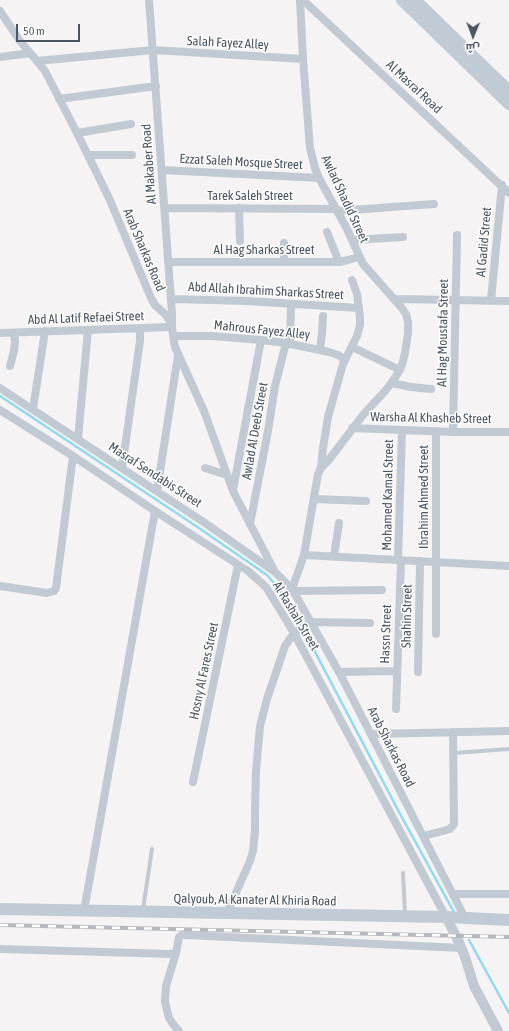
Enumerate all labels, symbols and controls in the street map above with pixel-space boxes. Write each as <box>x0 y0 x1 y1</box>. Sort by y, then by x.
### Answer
scale bar <box>18 16 82 42</box>
north arrow <box>453 16 493 56</box>
text: 50 m <box>23 24 45 38</box>
street label: Salah Fayez Alley <box>187 33 269 53</box>
text: ش <box>466 42 480 54</box>
street label: Al Masraf Road <box>383 57 445 117</box>
street label: Al Makaber Road <box>138 123 160 205</box>
street label: Ezzat Saleh Mosque Street <box>179 151 303 173</box>
street label: Awlad Shadid Street <box>318 153 372 245</box>
street label: Tarek Saleh Street <box>207 188 293 204</box>
street label: Arab Sharkas Road <box>120 206 168 294</box>
street label: Al Gadid Street <box>473 206 495 278</box>
street label: Al Hag Sharkas Street <box>214 242 314 258</box>
street label: Abd Allah Ibrahim Sharkas Street <box>188 279 344 303</box>
street label: Al Hag Moustafa Street <box>434 279 452 387</box>
street label: Abd Al Latif Refaei Street <box>28 308 144 328</box>
street label: Mahrous Fayez Alley <box>213 317 311 343</box>
street label: Awlad Al Deeb Street <box>239 381 271 481</box>
street label: Warsha Al Khasheb Street <box>370 409 492 427</box>
street label: Masraf Sendabis Street <box>105 439 205 511</box>
street label: Mohamed Kamal Street <box>379 439 397 551</box>
street label: Ibrahim Ahmed Street <box>416 445 432 549</box>
street label: Al Rashah Street <box>269 579 323 653</box>
street label: Shahin Street <box>399 584 415 648</box>
street label: Hassn Street <box>377 604 395 664</box>
street label: Hosny Al Fares Street <box>186 621 222 721</box>
street label: Arab Sharkas Road <box>364 704 418 790</box>
street label: Qalyoub, Al Kanater Al Khiria Road <box>173 891 337 909</box>

